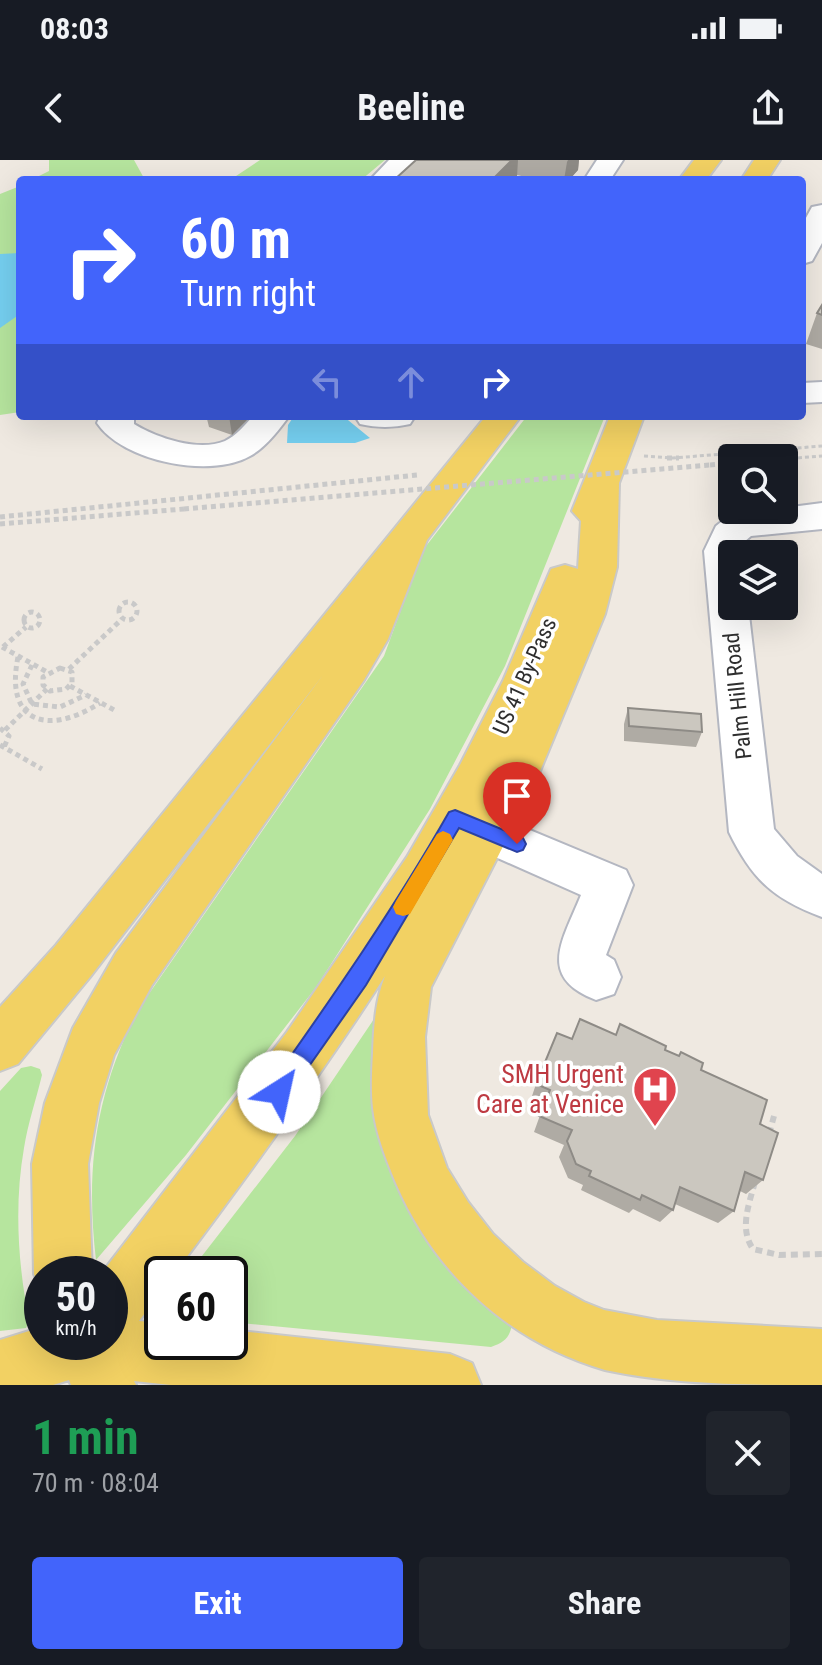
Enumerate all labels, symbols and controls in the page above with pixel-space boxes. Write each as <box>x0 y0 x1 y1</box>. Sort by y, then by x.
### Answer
text: 08:03 <box>40 11 109 46</box>
icon: back <box>32 86 76 130</box>
icon: share <box>746 86 790 130</box>
text: Beeline <box>357 87 465 129</box>
text: 60 m <box>180 206 291 272</box>
icon: right <box>48 208 152 312</box>
text: Turn right <box>180 273 316 315</box>
icon: left <box>305 360 349 404</box>
icon: ahead <box>389 360 433 404</box>
icon: right <box>473 360 517 404</box>
map controls <box>718 444 798 620</box>
button: search <box>718 444 798 524</box>
button: layers <box>718 540 798 620</box>
street label: US 41 By-Pass <box>488 614 561 738</box>
street label: Palm Hill Road <box>718 631 757 761</box>
pin <box>483 762 551 844</box>
icon: arrive <box>495 774 539 818</box>
position arrow <box>237 1050 321 1134</box>
place label: SMH Urgent Care at Venice <box>476 1059 624 1119</box>
hospital icon: SMH Urgent Care at Venice <box>631 1065 679 1128</box>
speed limit sign: 60 <box>144 1256 248 1360</box>
text: 50 <box>56 1274 96 1321</box>
text: km/h <box>55 1316 97 1340</box>
text: 1 min <box>32 1409 139 1466</box>
button: close <box>706 1411 790 1495</box>
text: 70 m · 08:04 <box>32 1468 159 1498</box>
button: Exit <box>32 1557 403 1649</box>
button: Share <box>419 1557 790 1649</box>

